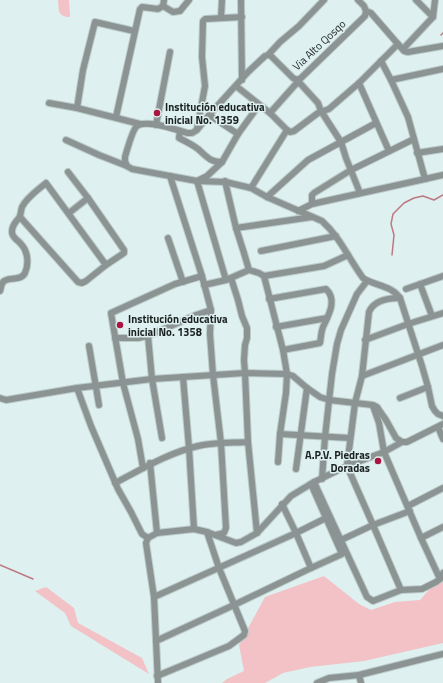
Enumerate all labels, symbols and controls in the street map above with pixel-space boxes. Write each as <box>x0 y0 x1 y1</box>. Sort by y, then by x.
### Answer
street label: Via Alto Qosqo <box>289 16 349 74</box>
place label: Institución educativa inicial No. 1359 <box>165 99 265 128</box>
marker: Institución educativa inicial No. 1359 <box>152 108 162 118</box>
place label: Institución educativa inicial No. 1358 <box>128 311 228 340</box>
marker: Institución educativa inicial No. 1358 <box>115 320 125 330</box>
place label: A.P.V. Piedras Doradas <box>305 447 370 476</box>
marker: A.P.V. Piedras Doradas <box>373 456 383 466</box>

